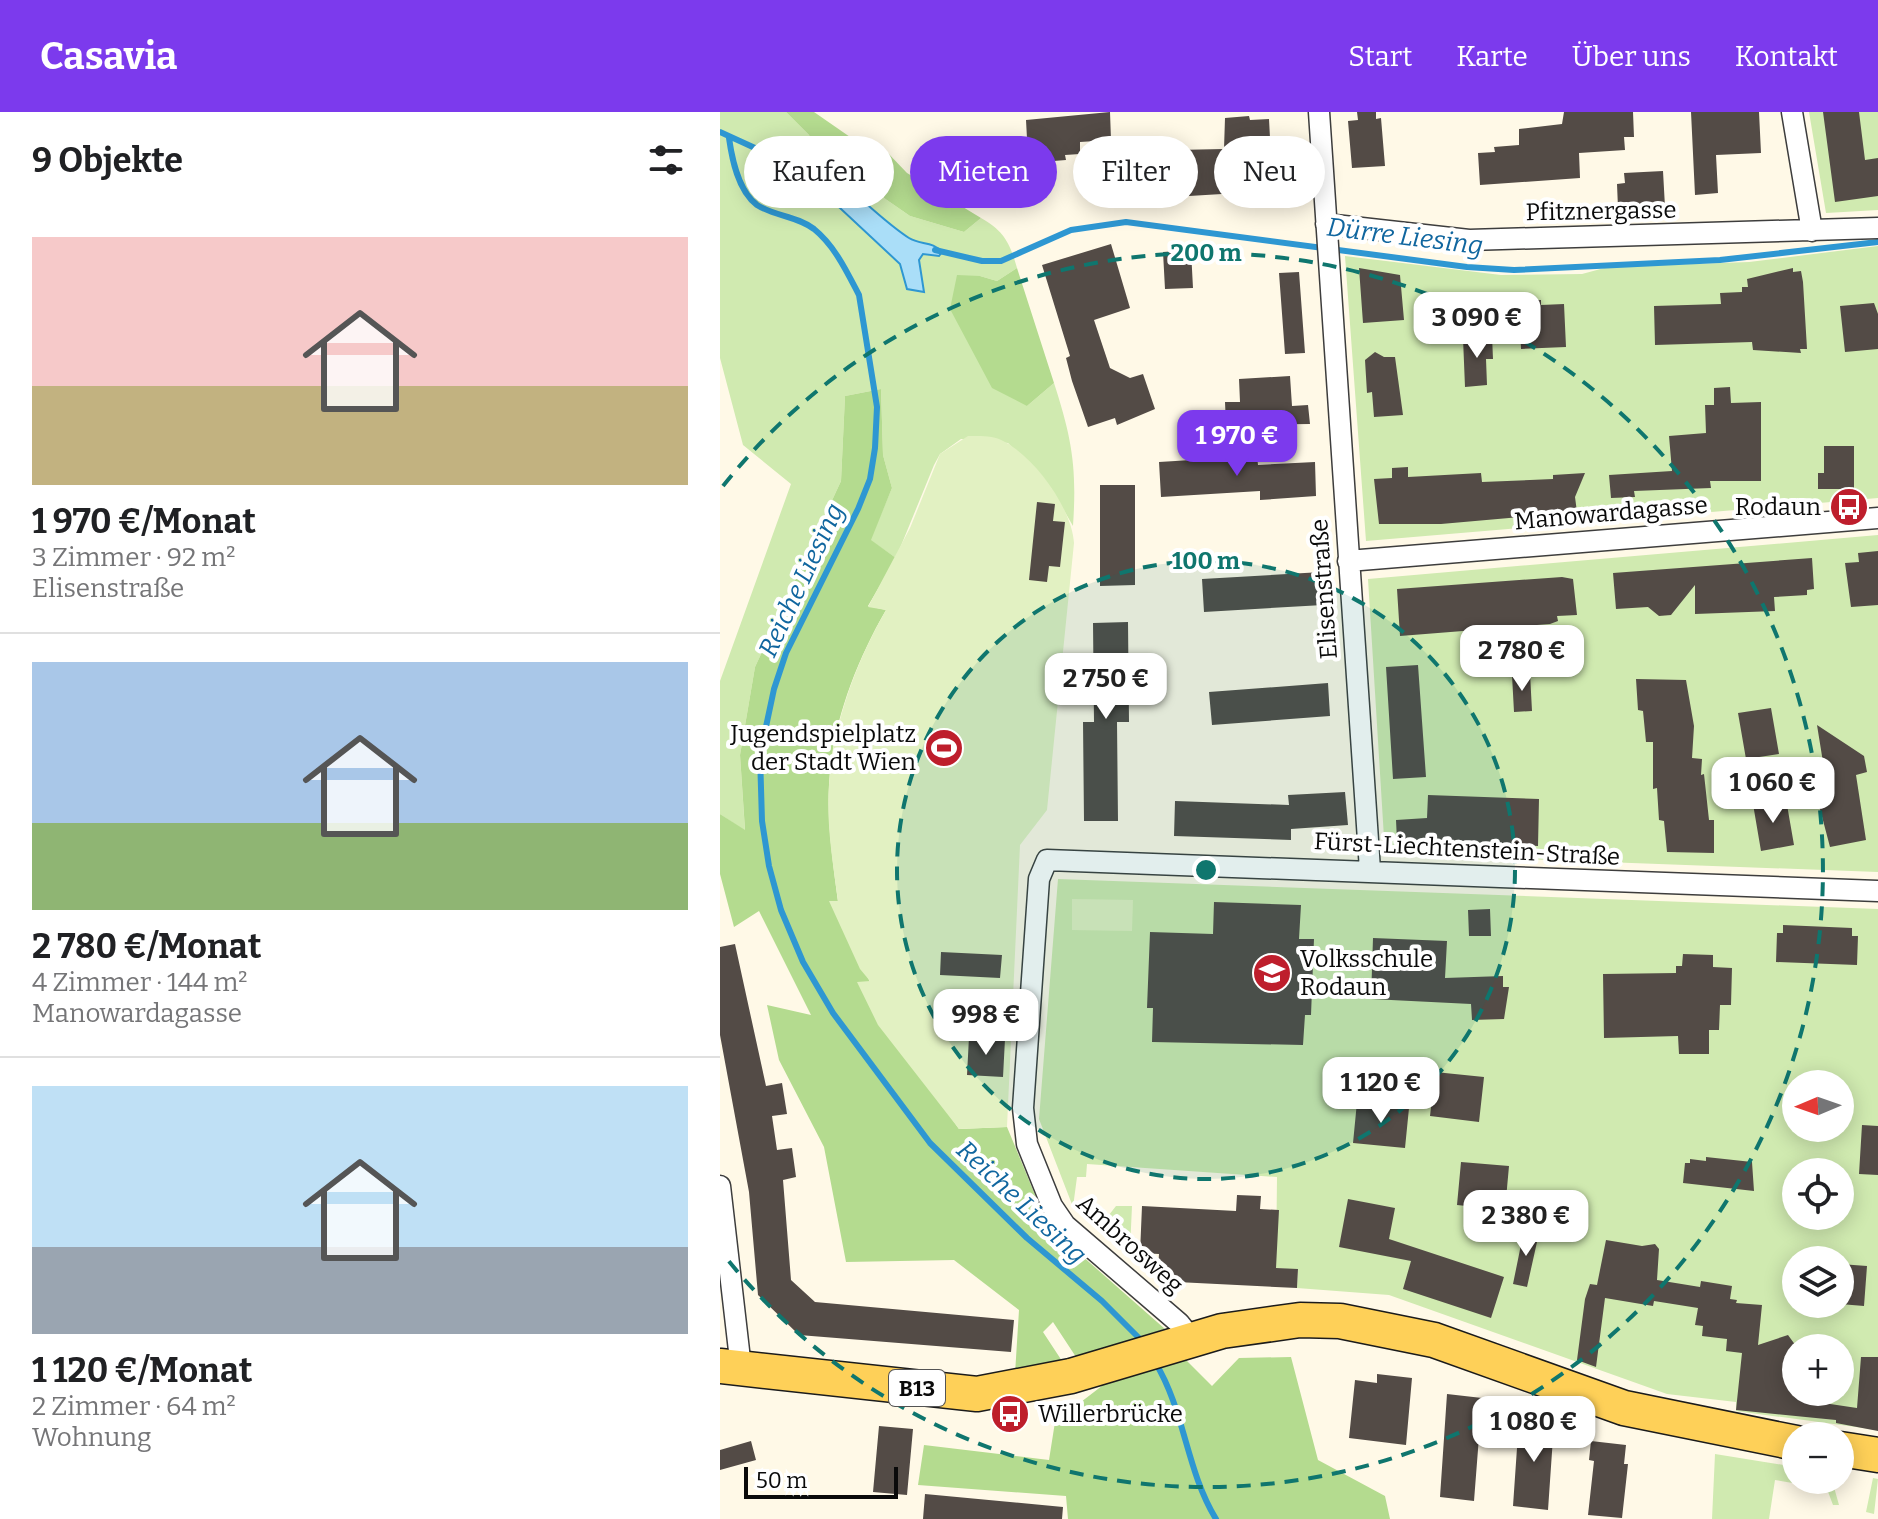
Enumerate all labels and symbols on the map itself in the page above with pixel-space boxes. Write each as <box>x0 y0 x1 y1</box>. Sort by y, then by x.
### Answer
street label: Pfitznergasse <box>1525 196 1677 226</box>
water label: Dürre Liesing <box>1325 212 1485 261</box>
text: 200 m <box>1170 239 1242 267</box>
pin: 3 090 € <box>1403 292 1551 360</box>
pin: 1 970 € <box>1163 410 1311 478</box>
bus stop icon: Rodaun <box>1828 486 1870 528</box>
street label: Manowardagasse <box>1513 491 1709 535</box>
place label: Rodaun <box>1735 493 1821 521</box>
water label: Reiche Liesing <box>752 498 851 662</box>
street label: Elisenstraße <box>1305 518 1343 660</box>
text: 100 m <box>1172 547 1240 575</box>
pin: 2 780 € <box>1448 625 1596 693</box>
pin: 2 750 € <box>1032 653 1180 721</box>
place label: Jugendspielplatz der Stadt Wien <box>730 720 916 776</box>
sports icon: Jugendspielplatz der Stadt Wien <box>923 727 965 769</box>
pin: 1 060 € <box>1699 757 1847 825</box>
street label: Fürst-Liechtenstein-Straße <box>1313 827 1621 871</box>
centre of rings <box>1192 856 1220 884</box>
place label: Volksschule Rodaun <box>1300 945 1433 1001</box>
school or university icon: Volksschule Rodaun <box>1251 952 1293 994</box>
pin: 998 € <box>930 989 1042 1057</box>
pin: 1 120 € <box>1307 1057 1455 1125</box>
north arrow <box>1782 1070 1854 1142</box>
water label: Reiche Liesing <box>950 1134 1093 1270</box>
street label: Ambrosweg <box>1071 1189 1189 1299</box>
pin: 2 380 € <box>1452 1190 1600 1258</box>
road number: B13 <box>889 1370 945 1406</box>
bus stop icon: Willerbrücke <box>989 1393 1031 1435</box>
pin: 1 080 € <box>1460 1396 1608 1464</box>
place label: Willerbrücke <box>1038 1400 1183 1428</box>
scale bar <box>744 1463 898 1499</box>

